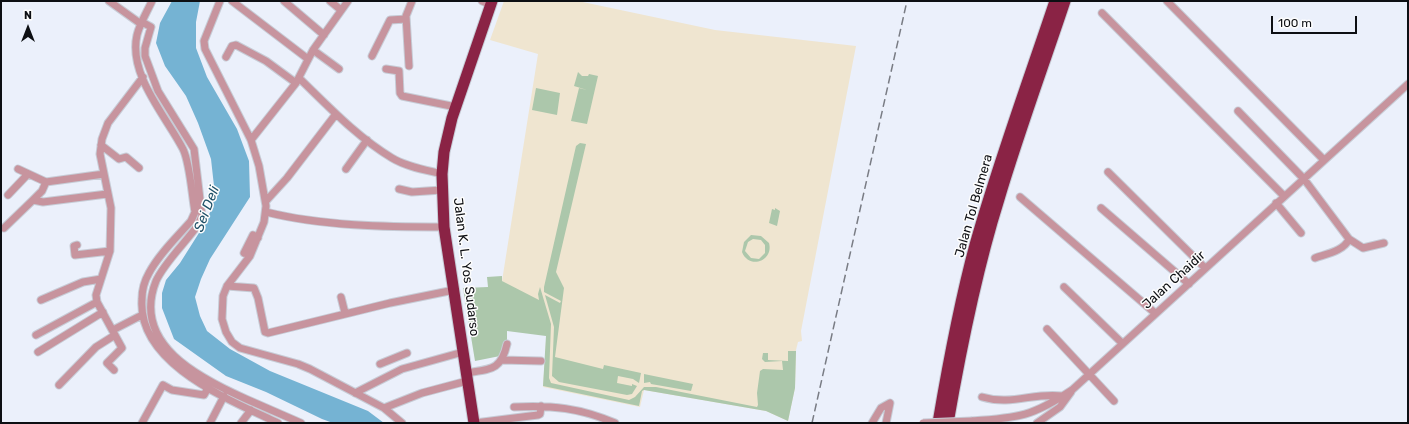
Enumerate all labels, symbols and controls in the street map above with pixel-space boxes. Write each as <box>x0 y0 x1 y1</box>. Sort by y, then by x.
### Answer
north arrow <box>8 8 48 48</box>
scale bar <box>1273 8 1359 34</box>
text: N <box>24 9 32 22</box>
text: 100 m <box>1278 16 1312 30</box>
street label: Jalan Tol Belmera <box>952 153 996 259</box>
water label: Sei Deli <box>191 184 223 234</box>
street label: Jalan K. L. Yos Sudarso <box>450 197 482 337</box>
street label: Jalan Chaidir <box>1139 248 1209 312</box>

